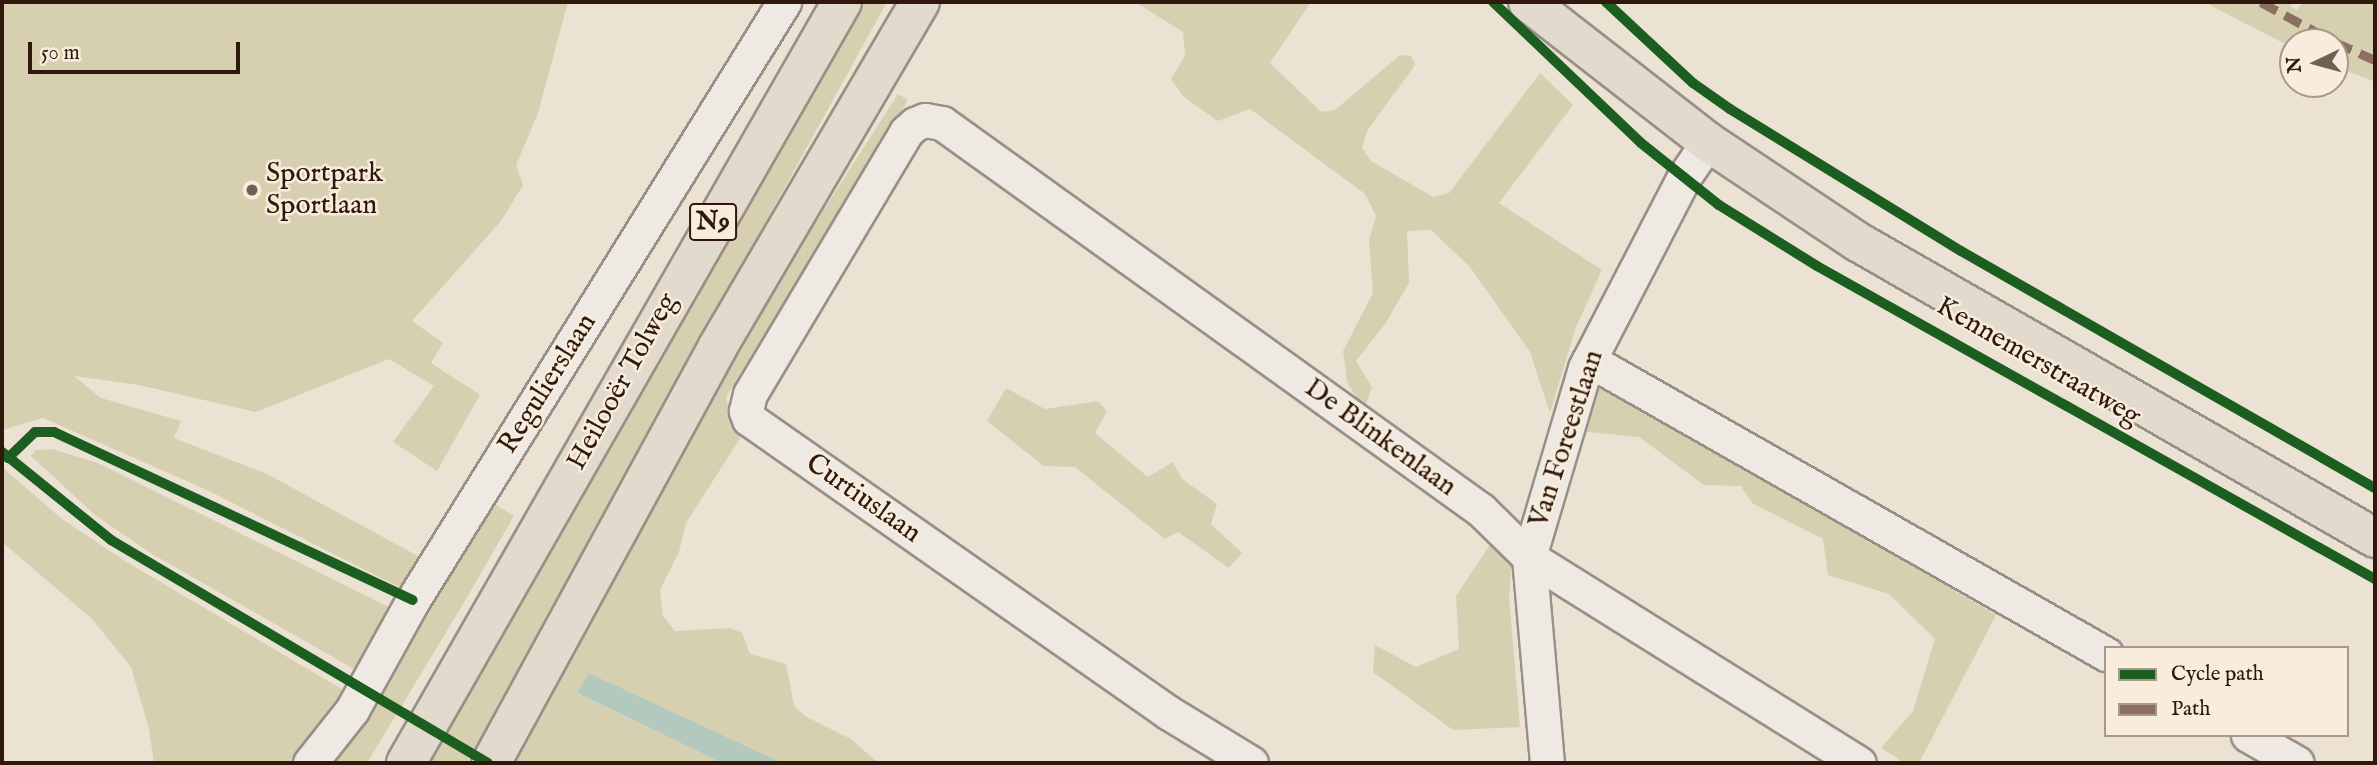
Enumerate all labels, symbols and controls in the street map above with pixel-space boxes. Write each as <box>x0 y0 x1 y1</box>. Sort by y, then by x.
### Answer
scale bar <box>32 28 243 72</box>
north arrow <box>2279 28 2349 98</box>
text: 50 m <box>41 40 80 67</box>
text: N <box>2282 55 2308 74</box>
place label: Sportpark Sportlaan <box>266 157 383 223</box>
marker: Sportpark Sportlaan <box>244 182 260 198</box>
road number: N9 <box>688 200 738 244</box>
street label: Heilooër Tolweg <box>560 288 686 476</box>
street label: Kennemerstraatweg <box>1930 290 2146 434</box>
street label: Regulierslaan <box>492 308 604 460</box>
street label: Van Foreestlaan <box>1523 346 1611 532</box>
street label: De Blinkenlaan <box>1298 372 1462 504</box>
street label: Curtiuslaan <box>799 447 927 551</box>
legend <box>2104 646 2349 737</box>
text: Cycle path <box>2171 661 2264 688</box>
text: Path <box>2171 696 2210 723</box>

